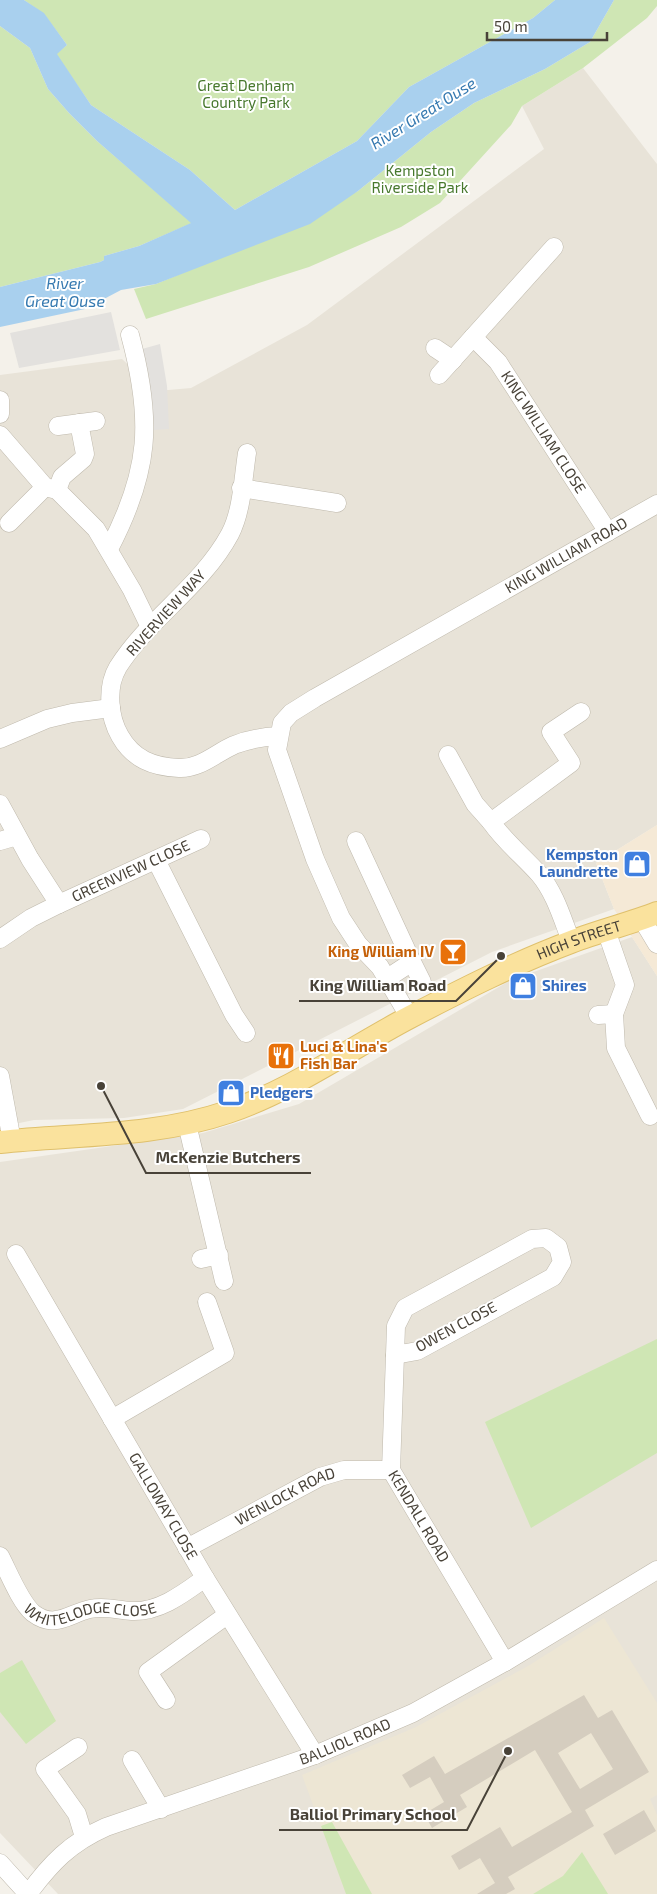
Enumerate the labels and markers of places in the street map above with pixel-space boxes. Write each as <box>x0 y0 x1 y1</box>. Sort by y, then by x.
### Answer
place label: Kempston Laundrette <box>539 845 618 880</box>
shop icon: Kempston Laundrette <box>622 849 652 879</box>
bar icon: King William IV <box>438 937 468 967</box>
place label: King William IV <box>328 942 434 960</box>
callout: King William Road <box>299 970 456 1001</box>
shop icon: Shires <box>508 971 538 1001</box>
place label: Shires <box>542 976 587 994</box>
place label: Luci & Lina's Fish Bar <box>300 1037 387 1072</box>
restaurant icon: Luci & Lina's Fish Bar <box>266 1041 296 1071</box>
shop icon: Pledgers <box>216 1078 246 1108</box>
place label: Pledgers <box>250 1083 313 1101</box>
callout: McKenzie Butchers <box>146 1142 311 1173</box>
callout: Balliol Primary School <box>279 1799 467 1830</box>

